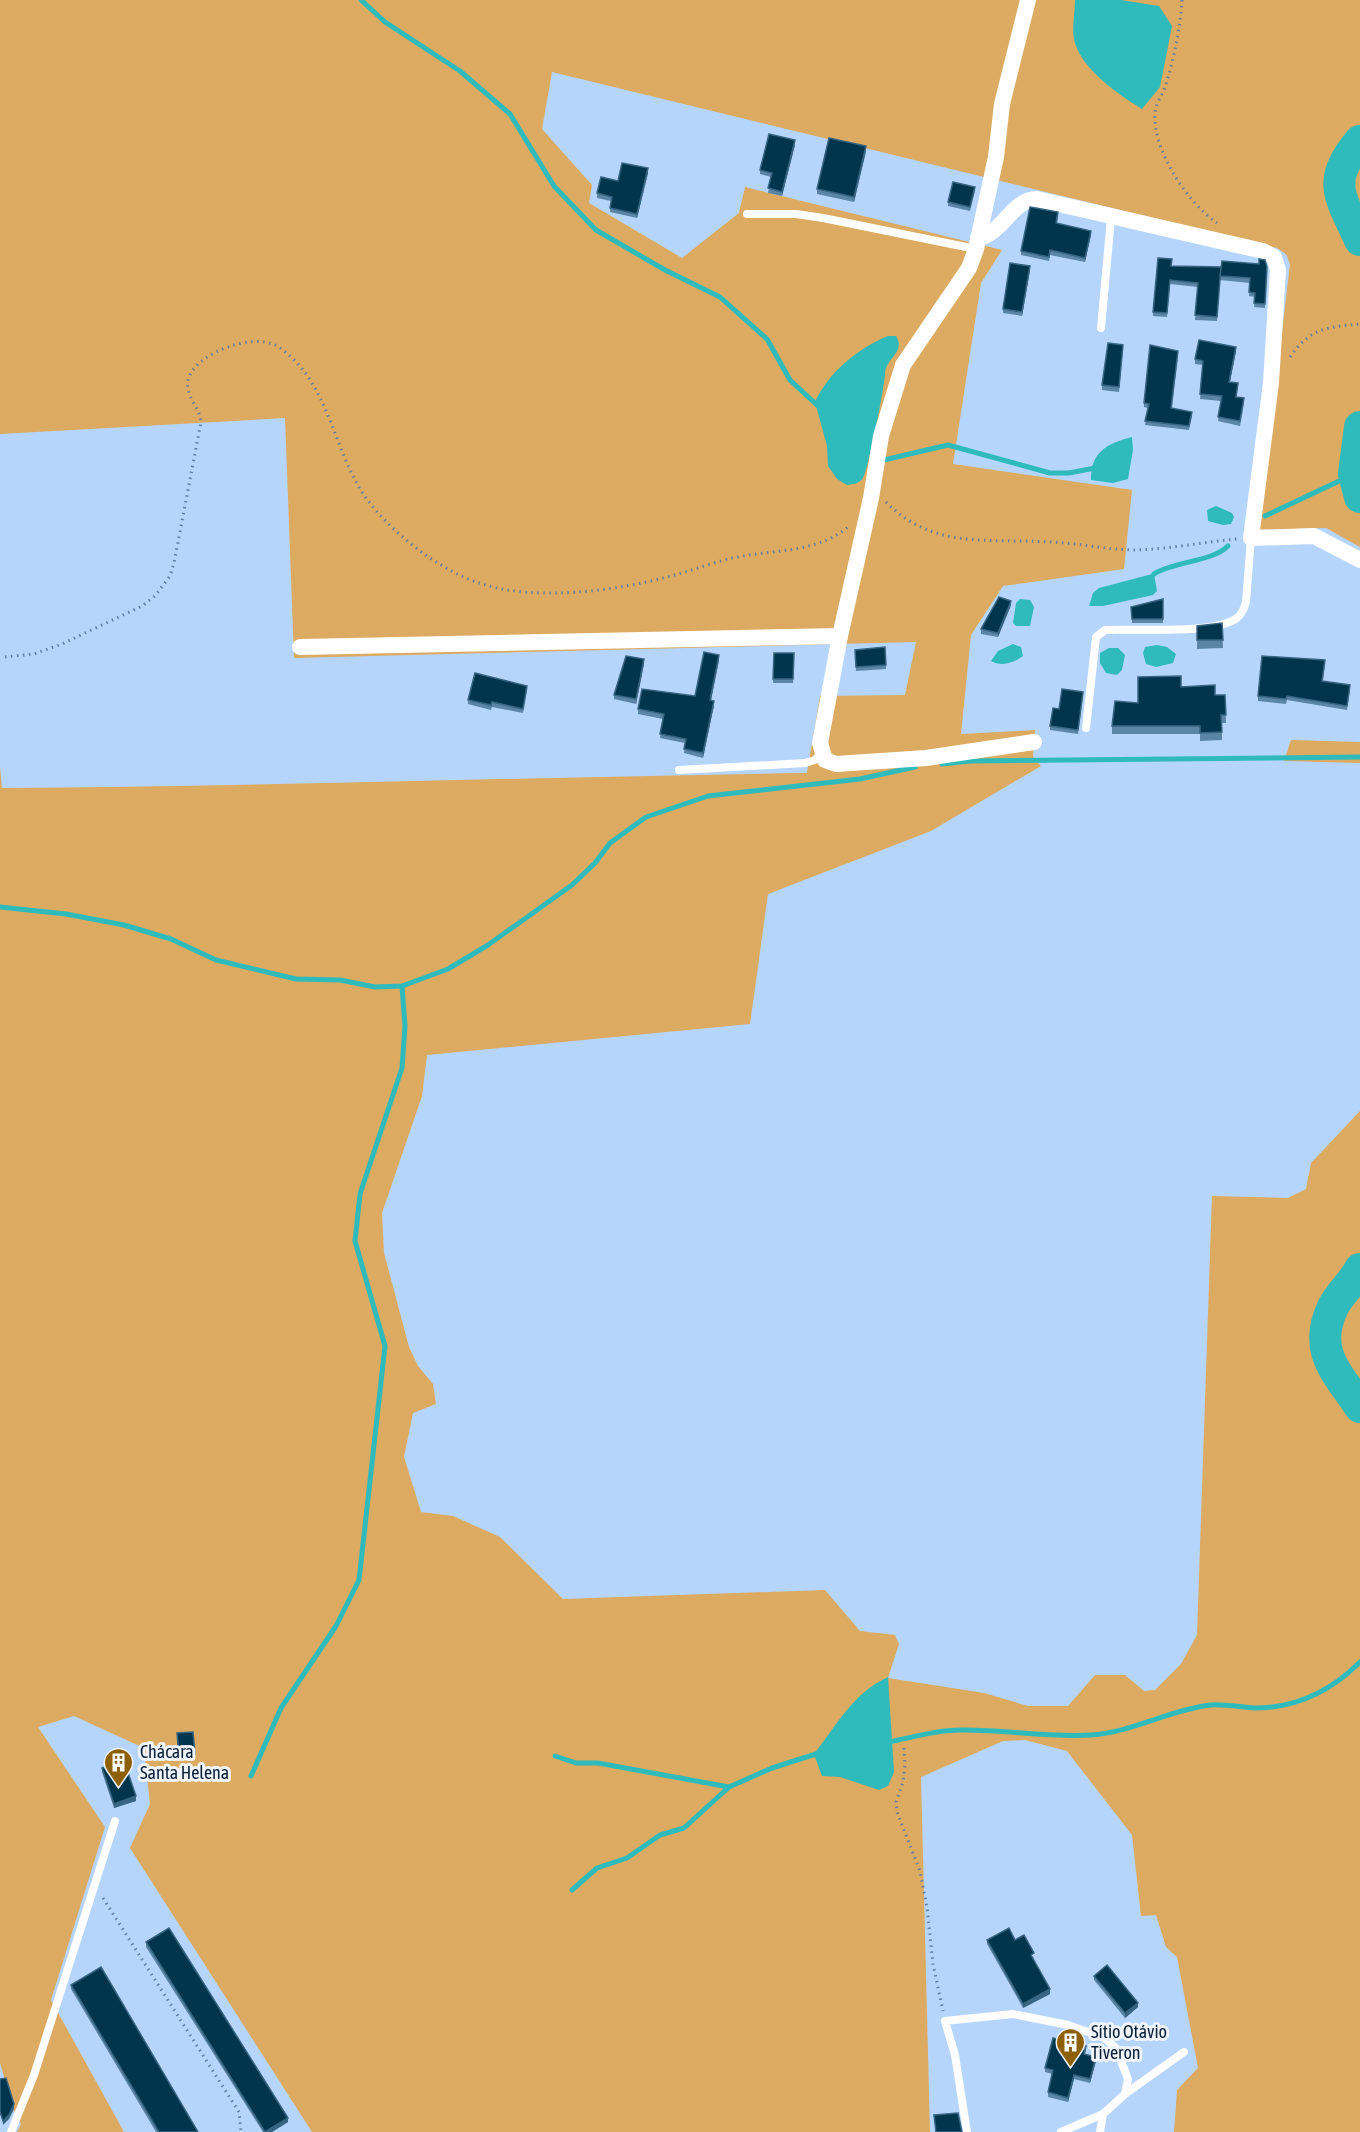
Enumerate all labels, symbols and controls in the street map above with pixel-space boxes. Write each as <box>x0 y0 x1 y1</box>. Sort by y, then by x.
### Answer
place label: Chácara Santa Helena <box>140 1741 229 1783</box>
building icon: Chácara Santa Helena <box>103 1746 135 1788</box>
place label: Sítio Otávio Tiveron <box>1091 2021 1167 2063</box>
building icon: Sítio Otávio Tiveron <box>1054 2026 1086 2068</box>

